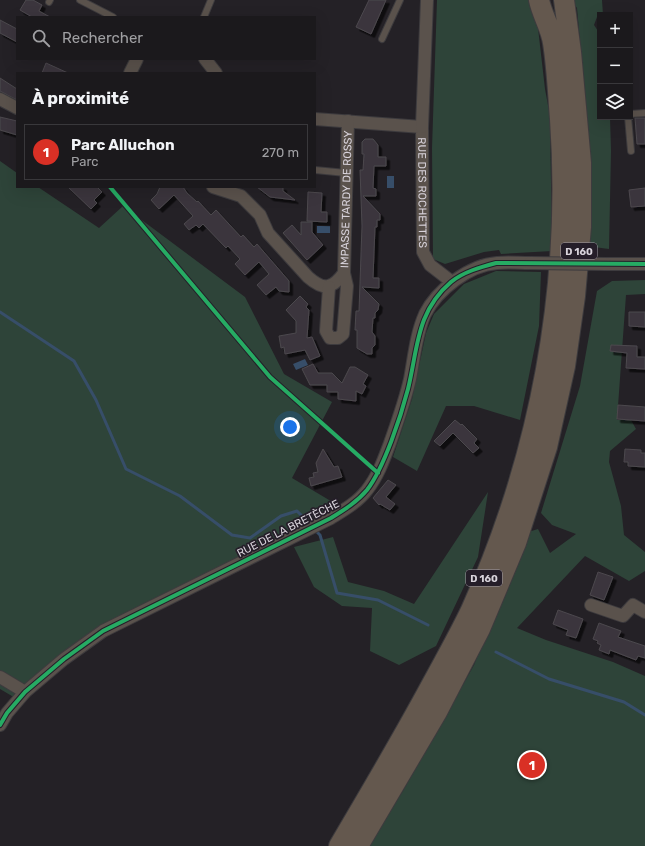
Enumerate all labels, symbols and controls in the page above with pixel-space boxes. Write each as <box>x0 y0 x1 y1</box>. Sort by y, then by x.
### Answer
map controls <box>597 12 633 120</box>
button: + <box>597 12 633 48</box>
search box <box>16 16 316 60</box>
icon: search <box>30 27 52 49</box>
text: Rechercher <box>62 29 143 47</box>
button: − <box>597 48 633 84</box>
button: layers <box>597 84 633 120</box>
text: À proximité <box>32 88 129 108</box>
street label: IMPASSE TARDY DE ROSSY <box>338 130 355 268</box>
text: Parc Alluchon <box>71 136 175 154</box>
street label: RUE DES ROCHETTES <box>415 137 429 248</box>
text: 1 <box>43 145 49 160</box>
text: 270 m <box>262 145 299 160</box>
text: Parc <box>71 154 98 169</box>
road number: D 160 <box>561 243 597 259</box>
your location <box>280 417 300 437</box>
street label: RUE DE LA BRETÈCHE <box>235 497 342 560</box>
road number: D 160 <box>466 570 502 586</box>
pin: 1 <box>519 750 545 780</box>

